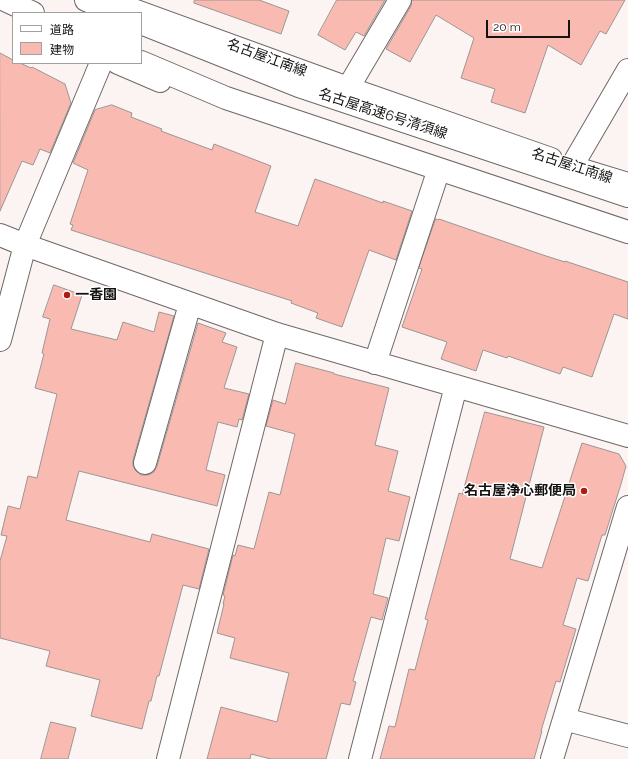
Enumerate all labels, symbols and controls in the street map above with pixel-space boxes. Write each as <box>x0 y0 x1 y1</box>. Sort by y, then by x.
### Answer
legend <box>12 12 142 64</box>
scale bar <box>488 12 572 38</box>
text: 20 m <box>493 20 521 34</box>
text: 道路 <box>50 23 74 37</box>
street label: 名古屋江南線 <box>225 36 309 80</box>
text: 建物 <box>50 43 74 57</box>
street label: 名古屋高速6号清須線 <box>316 85 450 143</box>
street label: 名古屋江南線 <box>529 145 615 187</box>
place label: 一香園 <box>75 287 117 303</box>
marker: 一香園 <box>62 290 72 300</box>
place label: 名古屋浄心郵便局 <box>464 483 576 499</box>
marker: 名古屋浄心郵便局 <box>579 486 589 496</box>

